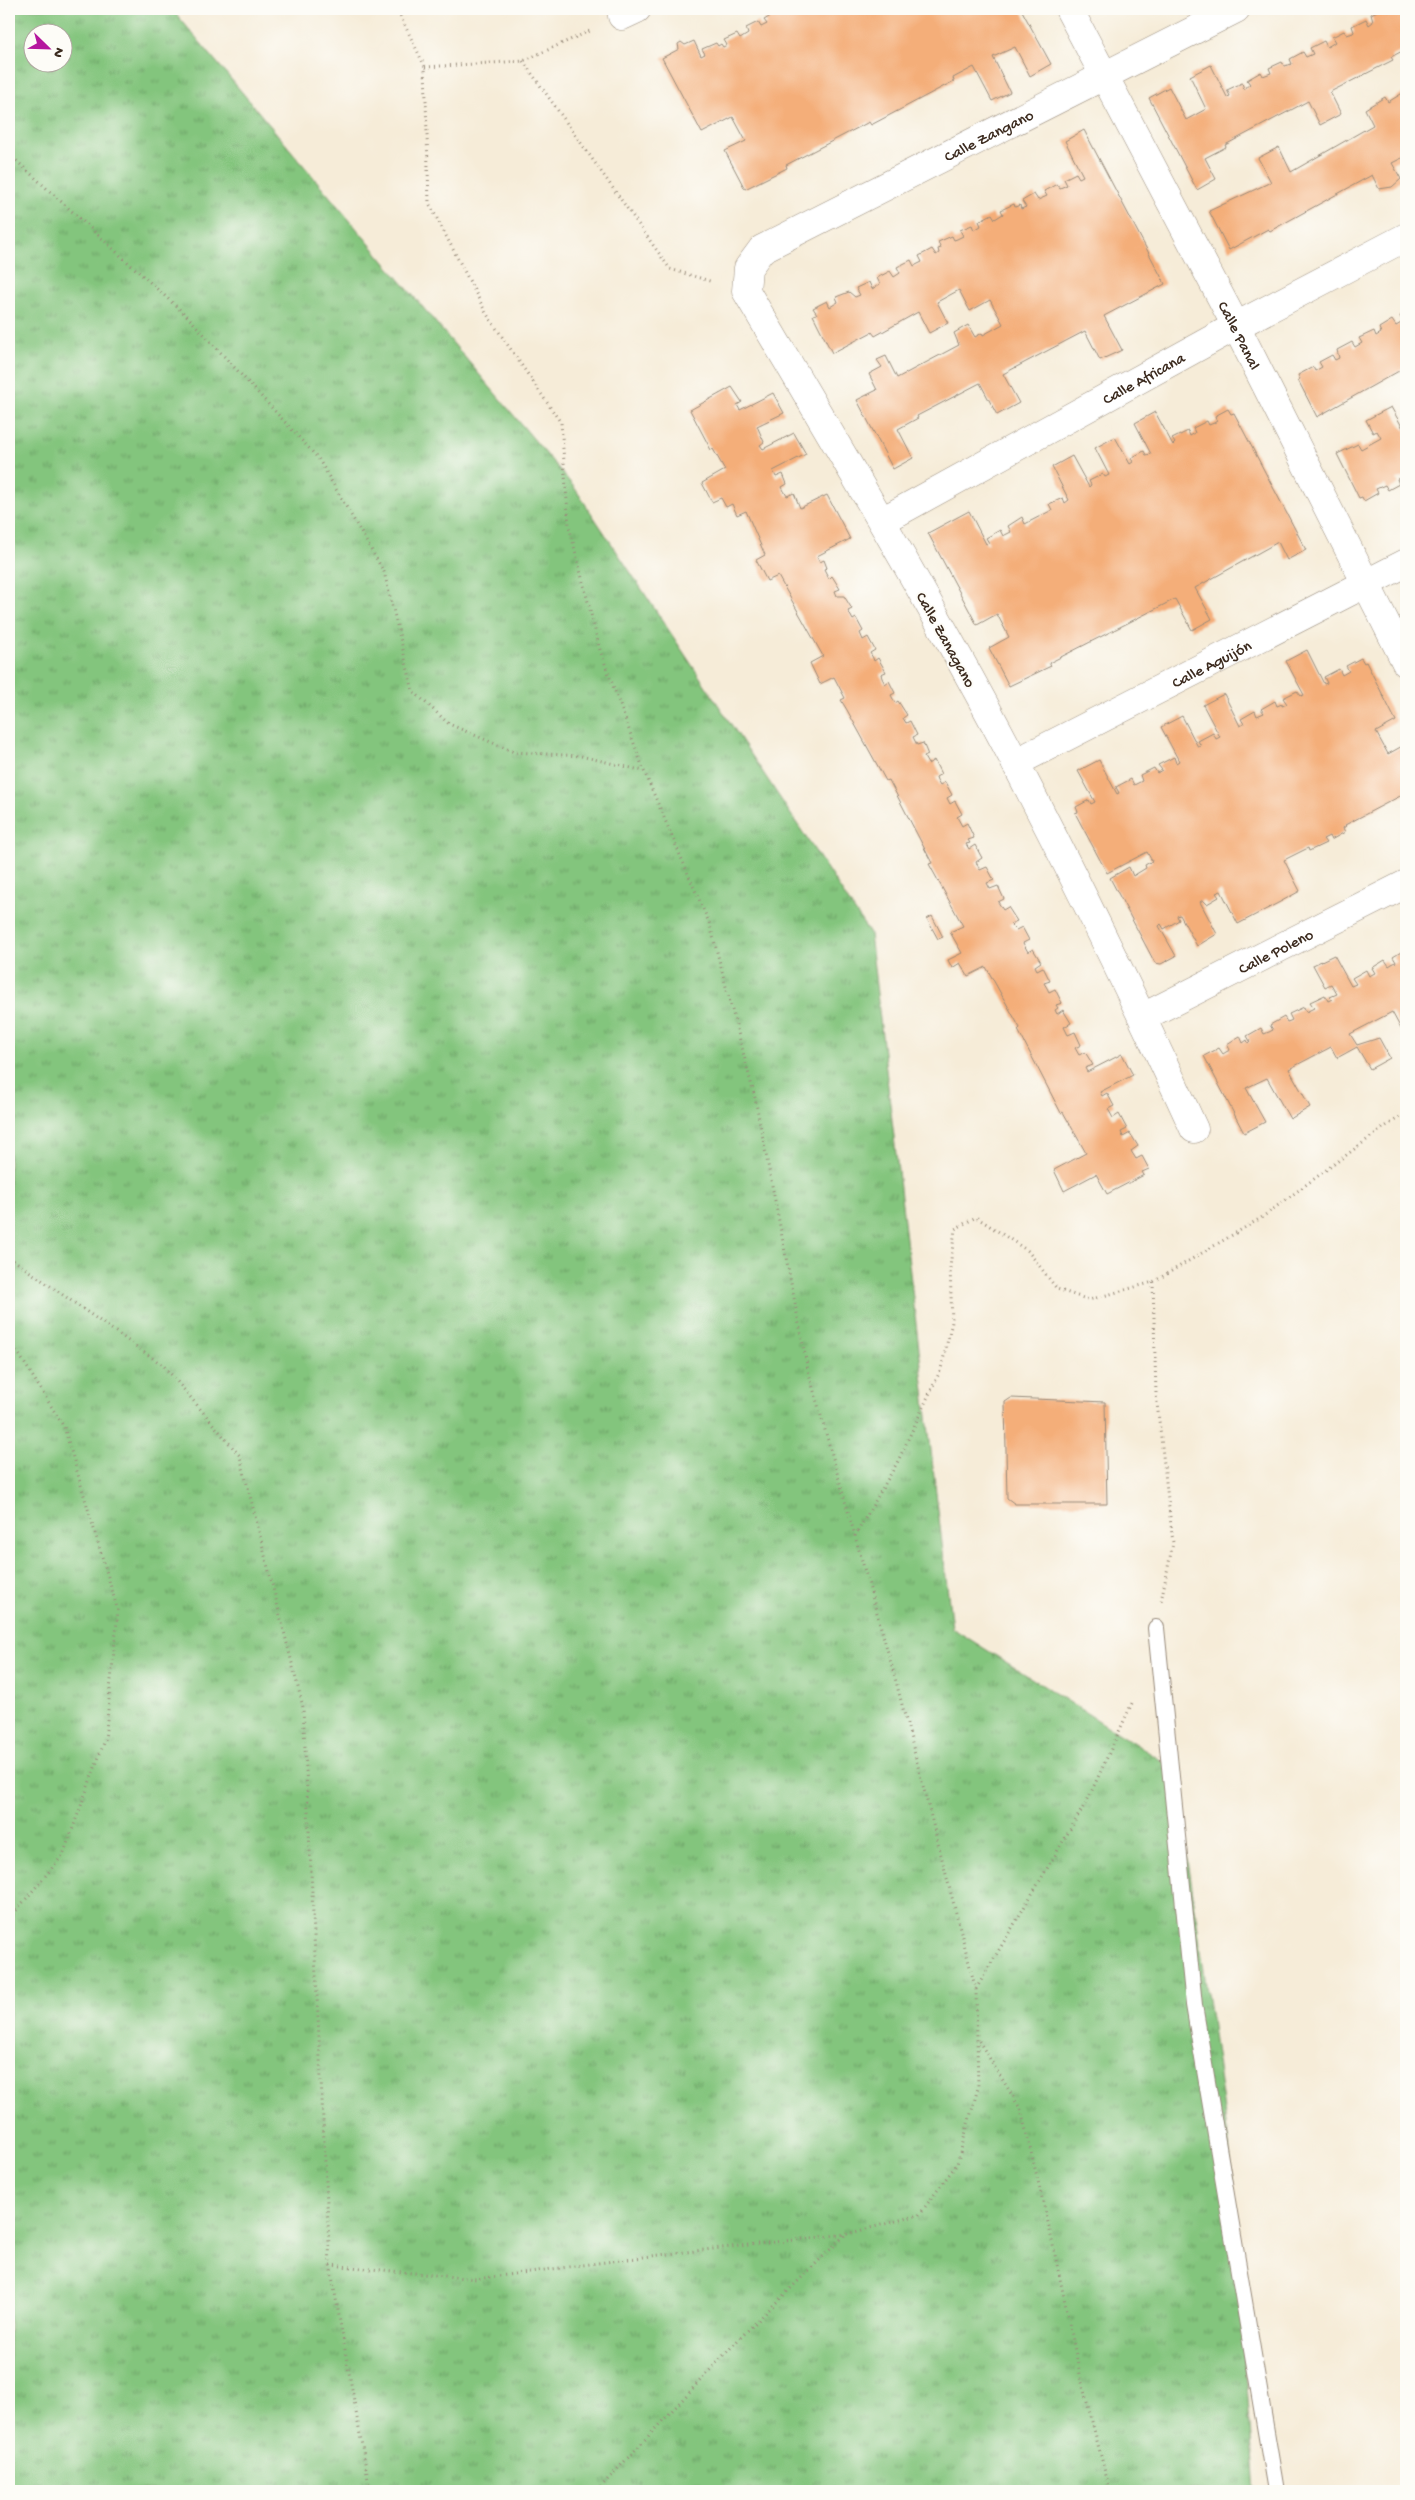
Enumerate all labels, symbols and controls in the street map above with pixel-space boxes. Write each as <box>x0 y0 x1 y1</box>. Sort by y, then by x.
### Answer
north arrow <box>22 22 72 72</box>
text: N <box>48 45 67 60</box>
street label: Calle Zangano <box>942 107 1037 168</box>
street label: Calle Panal <box>1212 299 1262 374</box>
street label: Calle Africana <box>1100 349 1190 411</box>
street label: Calle Zanagano <box>910 590 978 692</box>
street label: Calle Aguijón <box>1169 638 1256 694</box>
street label: Calle Poleno <box>1236 926 1317 980</box>

